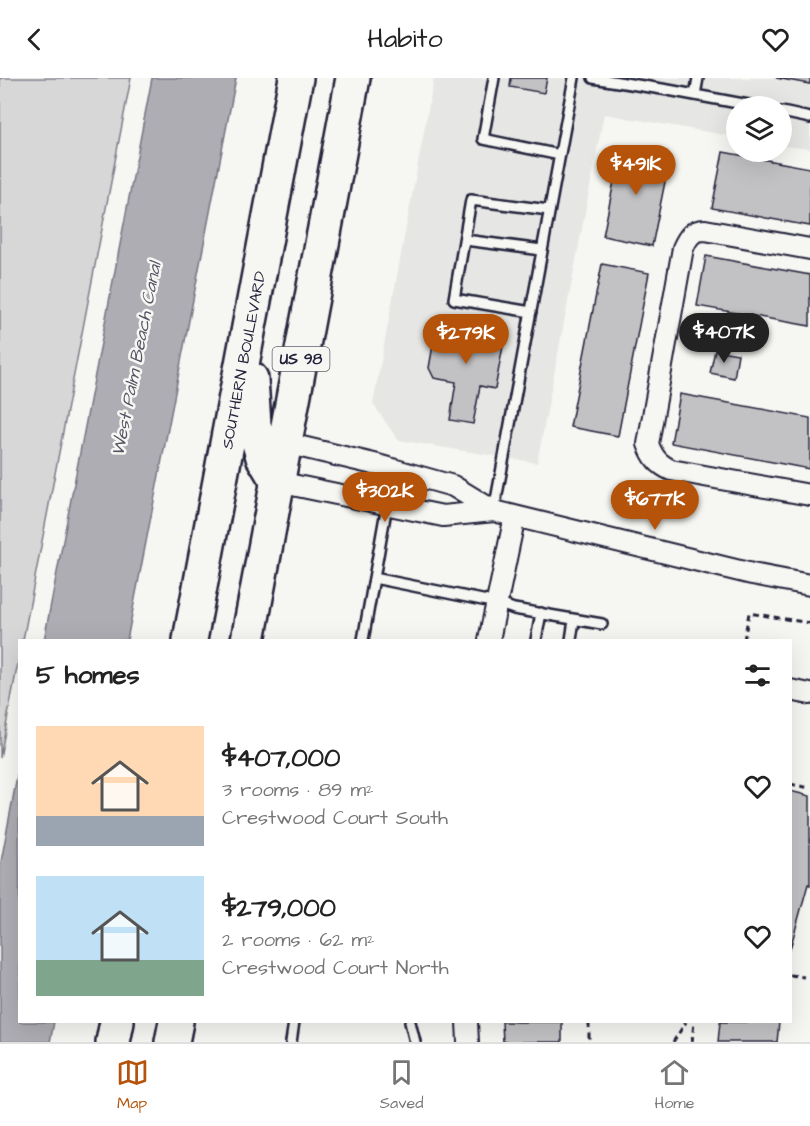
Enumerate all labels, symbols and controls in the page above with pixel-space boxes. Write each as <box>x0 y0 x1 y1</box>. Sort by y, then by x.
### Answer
text: Habito <box>367 20 443 58</box>
icon: back <box>18 23 51 56</box>
icon: heart <box>759 23 792 56</box>
map controls <box>726 96 792 162</box>
button: layers <box>726 96 792 162</box>
pin: $491K <box>594 145 678 196</box>
text: $491K <box>611 150 661 178</box>
water label: West Palm Beach Canal <box>105 258 168 458</box>
street label: SOUTHERN BOULEVARD <box>216 269 271 451</box>
pin: $407K <box>682 313 766 364</box>
pin: $279K <box>424 314 508 365</box>
text: $407K <box>693 318 755 346</box>
text: $279K <box>437 319 495 347</box>
road number: US 98 <box>272 347 330 371</box>
pin: $302K <box>343 472 427 523</box>
text: $302K <box>356 477 414 505</box>
pin: $677K <box>613 480 697 531</box>
text: $677K <box>625 485 685 513</box>
text: 5 homes <box>36 657 140 693</box>
icon: filters <box>741 659 774 692</box>
text: $407,000 <box>222 740 340 776</box>
icon: home <box>84 750 156 822</box>
icon: heart <box>741 770 774 803</box>
text: 3 rooms · 89 m² <box>222 776 374 804</box>
text: Crestwood Court South <box>222 804 448 832</box>
text: $279,000 <box>222 890 336 926</box>
icon: home <box>84 900 156 972</box>
icon: heart <box>741 920 774 953</box>
text: 2 rooms · 62 m² <box>222 926 374 954</box>
text: Crestwood Court North <box>222 954 449 982</box>
tab: Map <box>116 1056 149 1114</box>
tab: Saved <box>380 1056 423 1114</box>
tab: Home <box>655 1056 694 1114</box>

